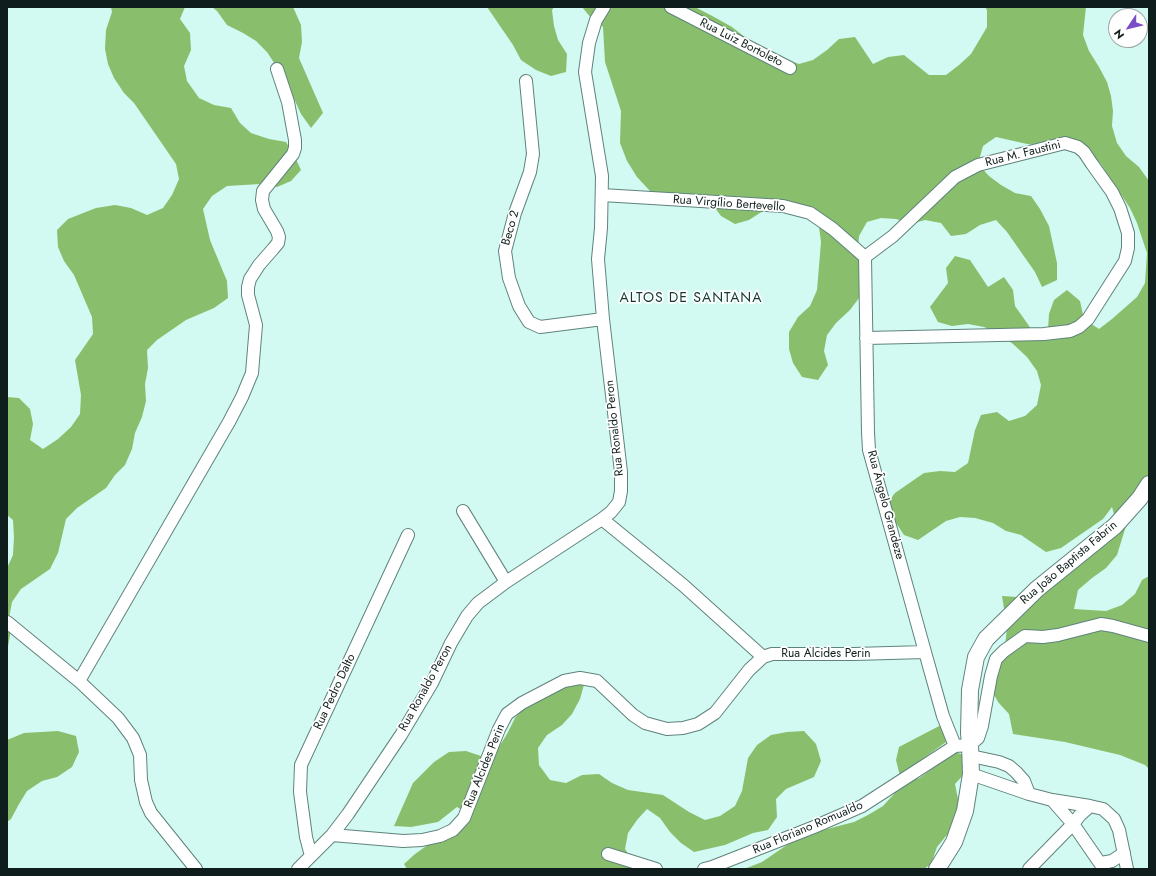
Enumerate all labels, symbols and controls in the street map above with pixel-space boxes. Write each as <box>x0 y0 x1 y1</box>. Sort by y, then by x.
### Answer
north arrow <box>1108 8 1148 48</box>
street label: Rua Luiz Bortoleto <box>697 16 785 70</box>
text: N <box>1110 26 1128 42</box>
street label: Rua M. Faustini <box>984 138 1062 170</box>
street label: Rua Virgílio Bertevello <box>672 193 786 215</box>
street label: Beco 2 <box>499 209 523 247</box>
district label: ALTOS DE SANTANA <box>620 291 762 307</box>
street label: Rua Ronaldo Peron <box>603 379 627 477</box>
street label: Rua Ângelo Grandeze <box>864 449 906 561</box>
street label: Rua João Baptista Fabrin <box>1018 518 1120 608</box>
street label: Rua Ronaldo Peron <box>396 642 456 734</box>
street label: Rua Alcides Perin <box>781 647 871 661</box>
street label: Rua Pedro Dalto <box>311 652 359 732</box>
street label: Rua Alcides Perin <box>462 722 508 810</box>
street label: Rua Floriano Romualdo <box>751 798 865 858</box>

